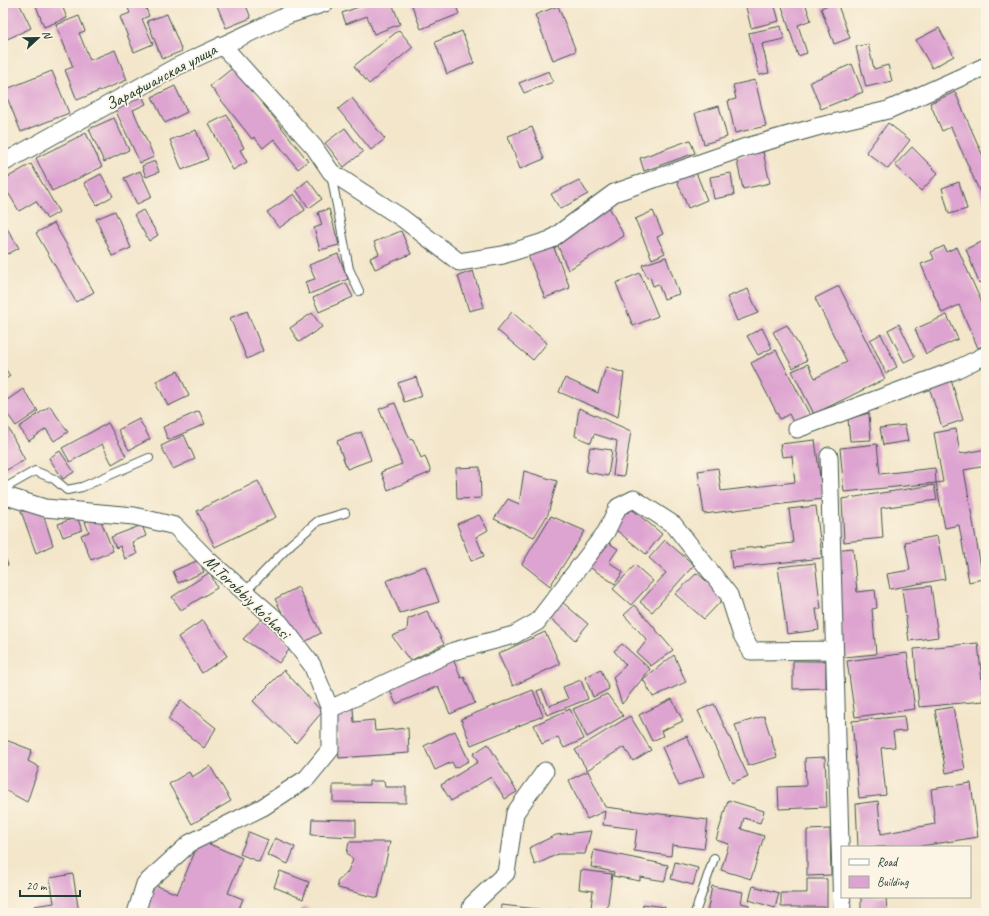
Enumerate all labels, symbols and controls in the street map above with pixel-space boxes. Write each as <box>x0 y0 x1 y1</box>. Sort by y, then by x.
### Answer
north arrow <box>18 18 58 58</box>
text: N <box>40 28 56 42</box>
street label: Зарафшанская улица <box>102 38 221 115</box>
street label: M.Torobbiy ko'chasi <box>199 550 296 645</box>
legend <box>841 846 971 898</box>
text: Road <box>877 854 899 870</box>
scale bar <box>20 872 80 898</box>
text: Building <box>877 874 909 890</box>
text: 20 m <box>26 878 48 894</box>

